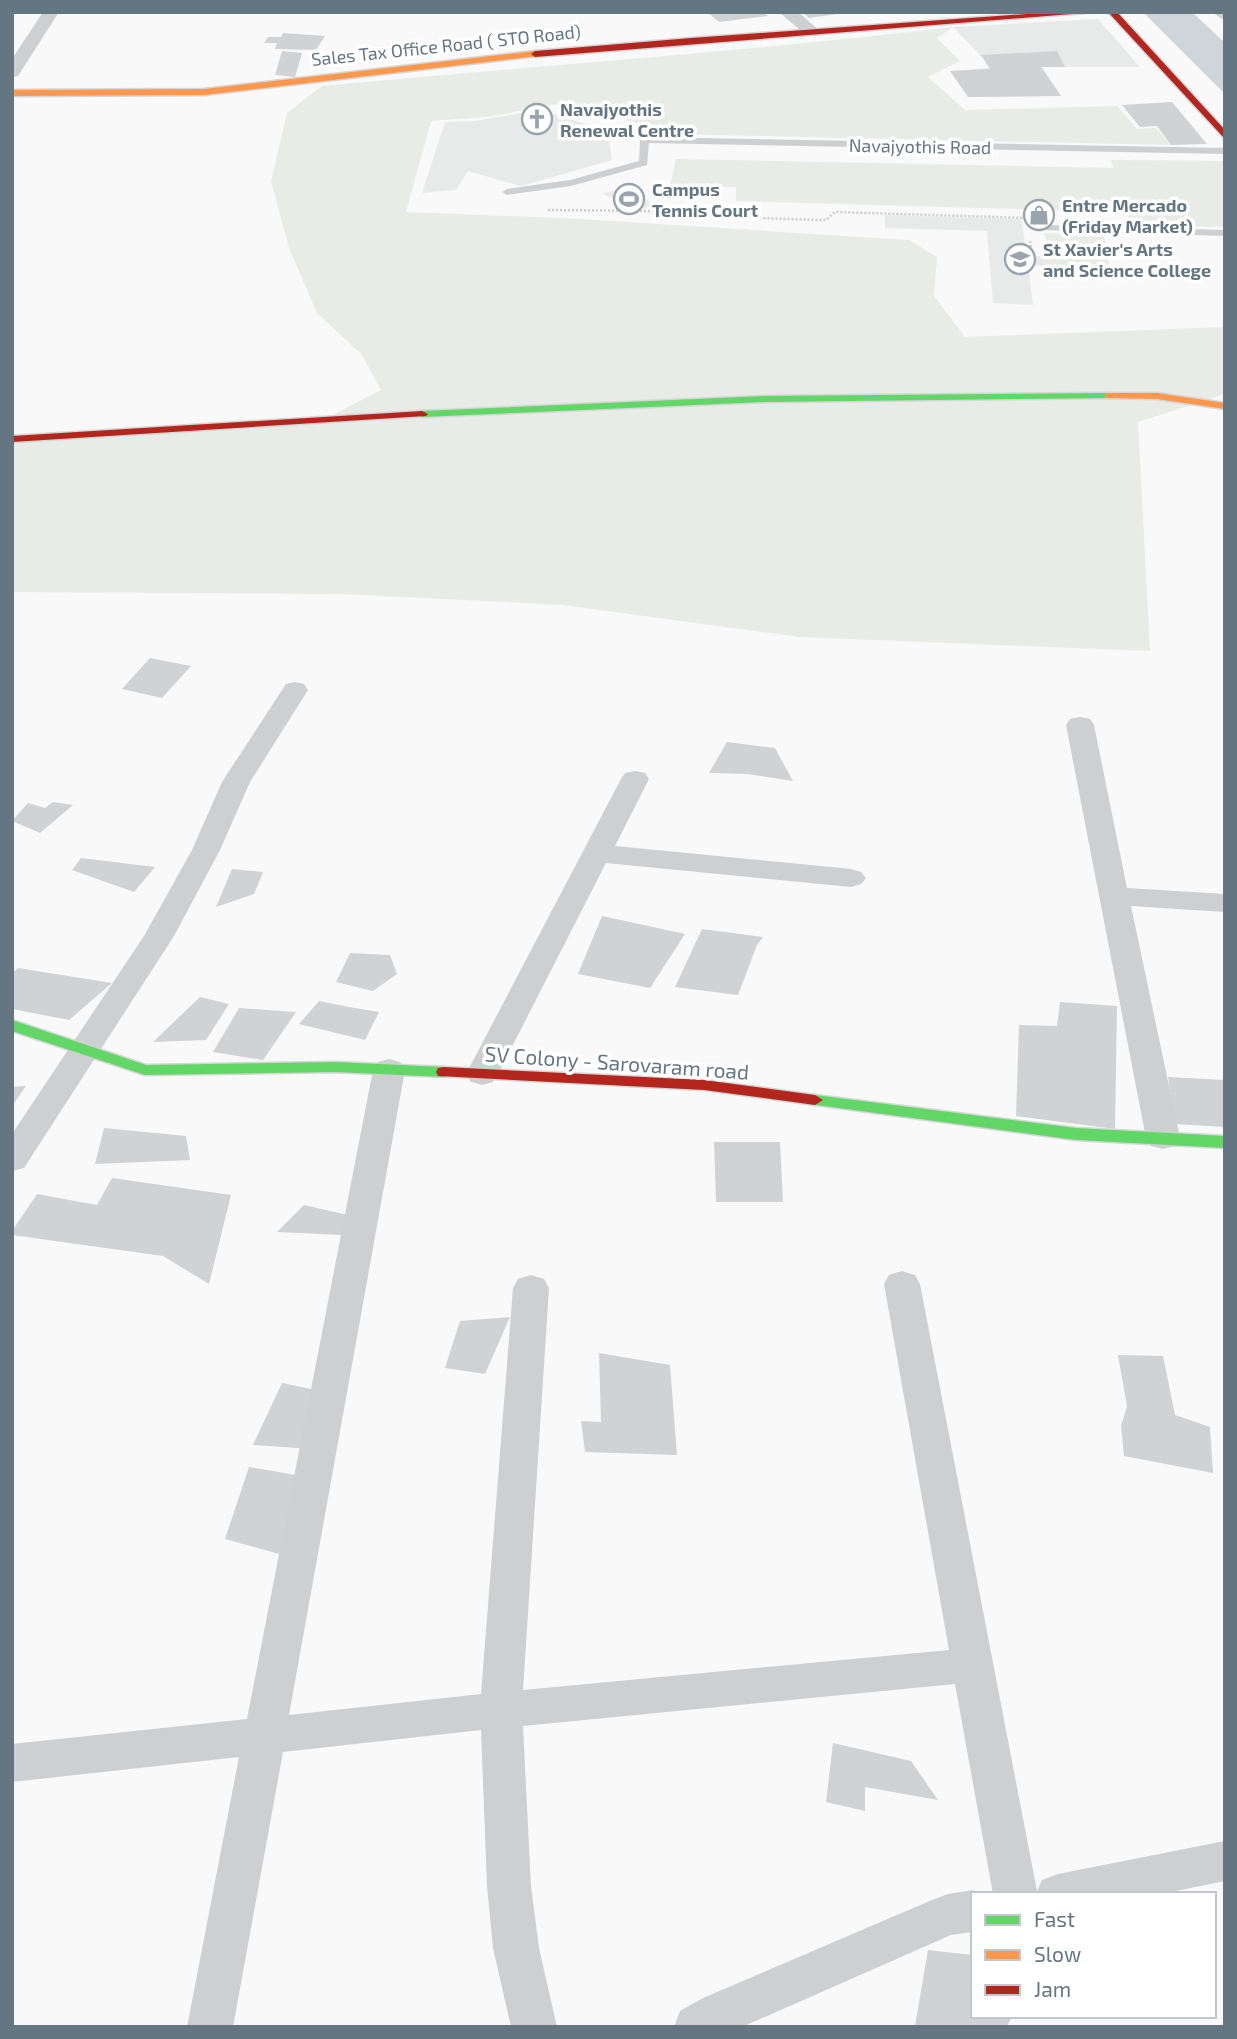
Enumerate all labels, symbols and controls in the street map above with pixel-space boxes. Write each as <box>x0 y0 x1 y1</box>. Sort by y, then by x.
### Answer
street label: Sales Tax Office Road ( STO Road) <box>310 20 582 70</box>
place label: Navajyothis Renewal Centre <box>560 98 694 141</box>
church icon: Navajyothis Renewal Centre <box>520 102 554 136</box>
street label: Navajyothis Road <box>849 134 991 158</box>
place label: Campus Tennis Court <box>652 178 759 221</box>
sports icon: Campus Tennis Court <box>612 182 646 216</box>
place label: Entre Mercado (Friday Market) <box>1062 194 1193 237</box>
shop icon: Entre Mercado (Friday Market) <box>1022 198 1056 232</box>
place label: St Xavier's Arts and Science College <box>1043 238 1211 281</box>
school or university icon: St Xavier's Arts and Science College <box>1003 242 1037 276</box>
street label: SV Colony - Sarovaram road <box>484 1040 750 1084</box>
legend <box>971 1892 1216 2018</box>
text: Fast <box>1034 1906 1075 1931</box>
text: Slow <box>1034 1941 1081 1966</box>
text: Jam <box>1034 1976 1071 2001</box>

